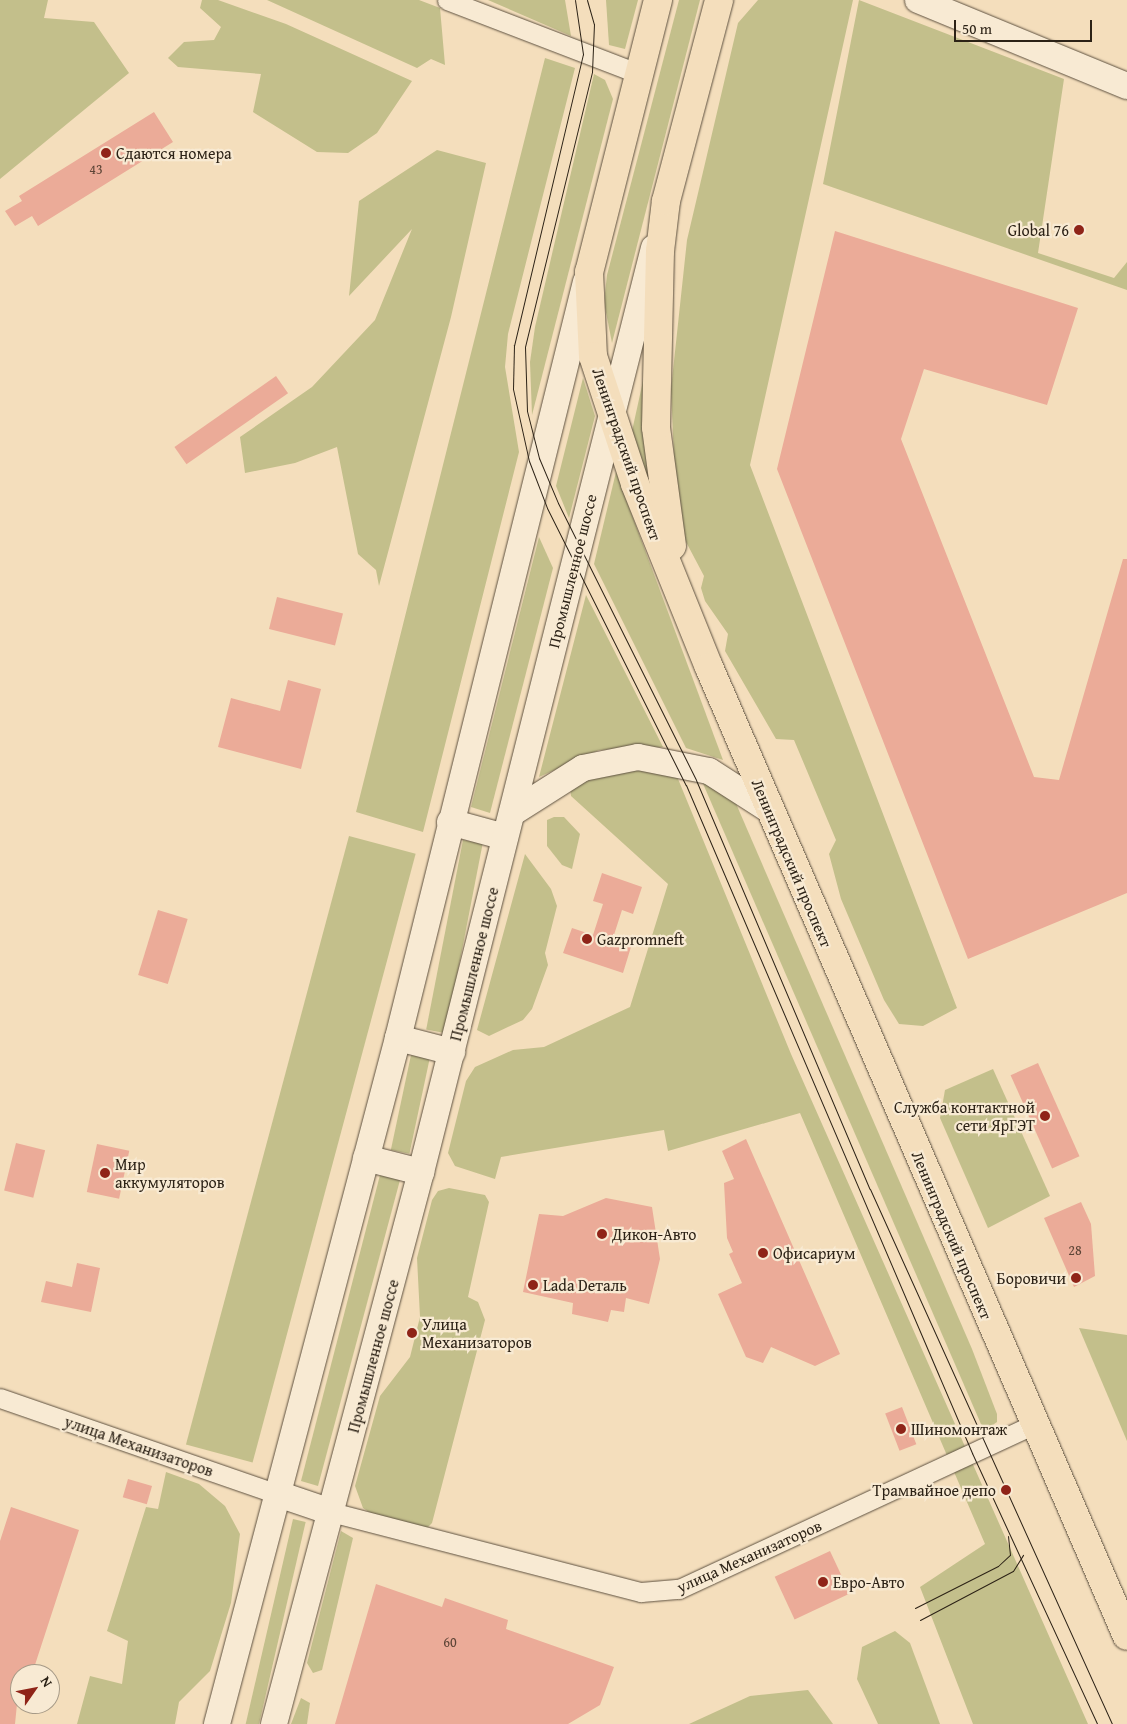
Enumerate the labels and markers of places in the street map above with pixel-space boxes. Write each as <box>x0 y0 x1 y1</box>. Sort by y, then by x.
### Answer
place label: Сдаются номера <box>116 143 232 163</box>
marker: Сдаются номера <box>100 147 112 159</box>
place label: Global 76 <box>1008 220 1069 240</box>
marker: Global 76 <box>1073 224 1085 236</box>
place label: Gazpromneft <box>597 929 684 949</box>
marker: Gazpromneft <box>581 933 593 945</box>
place label: Служба контактной сети ЯрГЭТ <box>894 1097 1035 1135</box>
marker: Служба контактной сети ЯрГЭТ <box>1039 1110 1051 1122</box>
place label: Мир аккумуляторов <box>115 1154 224 1192</box>
marker: Мир аккумуляторов <box>99 1167 111 1179</box>
place label: Дикон-Авто <box>612 1224 696 1244</box>
marker: Дикон-Авто <box>596 1228 608 1240</box>
place label: Офисариум <box>773 1243 855 1263</box>
marker: Офисариум <box>757 1247 769 1259</box>
place label: Боровичи <box>997 1268 1066 1288</box>
marker: Боровичи <box>1070 1272 1082 1284</box>
place label: Lada Dеталь <box>543 1275 627 1295</box>
marker: Lada Dеталь <box>527 1279 539 1291</box>
place label: Улица Механизаторов <box>422 1314 532 1352</box>
marker: Улица Механизаторов <box>406 1327 418 1339</box>
place label: Шиномонтаж <box>911 1419 1007 1439</box>
marker: Шиномонтаж <box>895 1423 907 1435</box>
place label: Трамвайное депо <box>873 1480 996 1500</box>
marker: Трамвайное депо <box>1000 1484 1012 1496</box>
place label: Евро-Авто <box>833 1572 905 1592</box>
marker: Евро-Авто <box>817 1576 829 1588</box>

